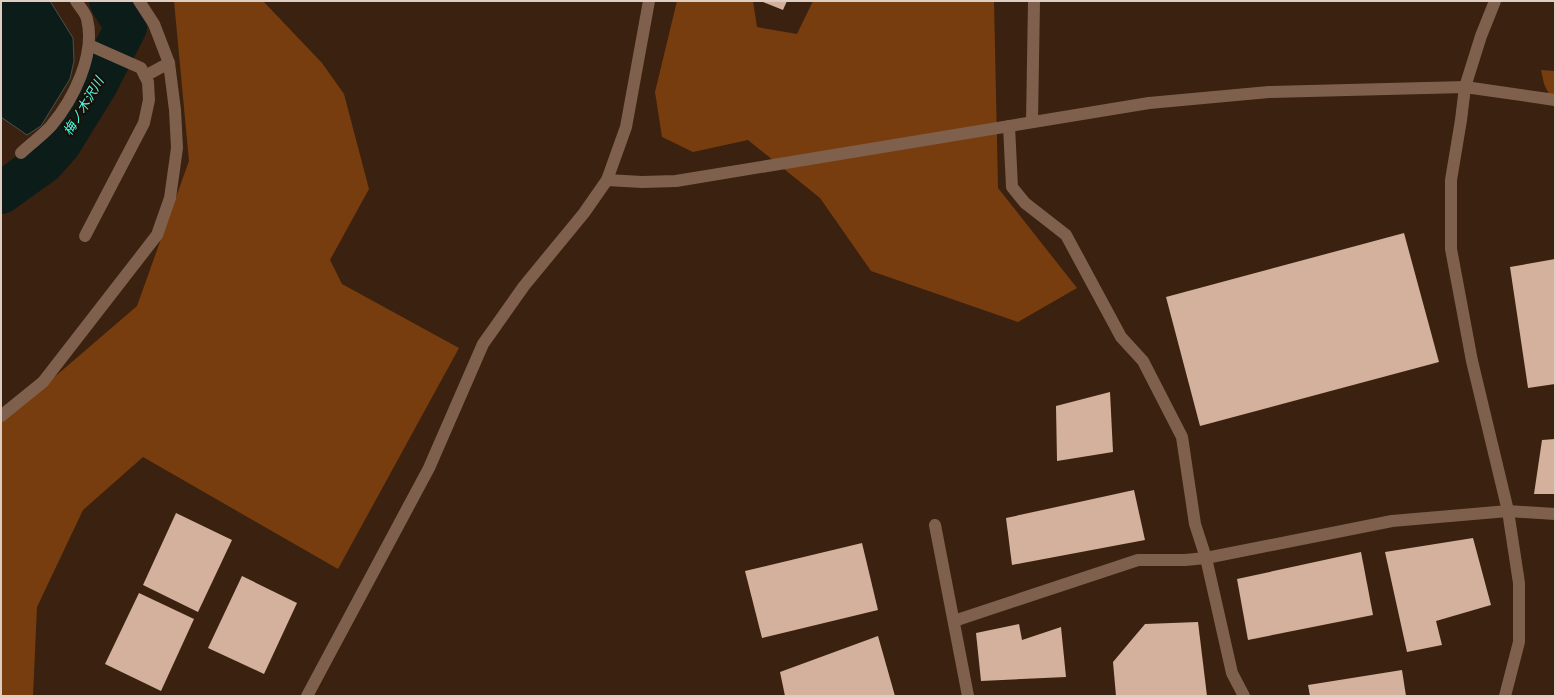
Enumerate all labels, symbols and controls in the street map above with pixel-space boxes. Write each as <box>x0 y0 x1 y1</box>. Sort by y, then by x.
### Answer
water label: 梅ノ木沢川 <box>59 72 108 138</box>

